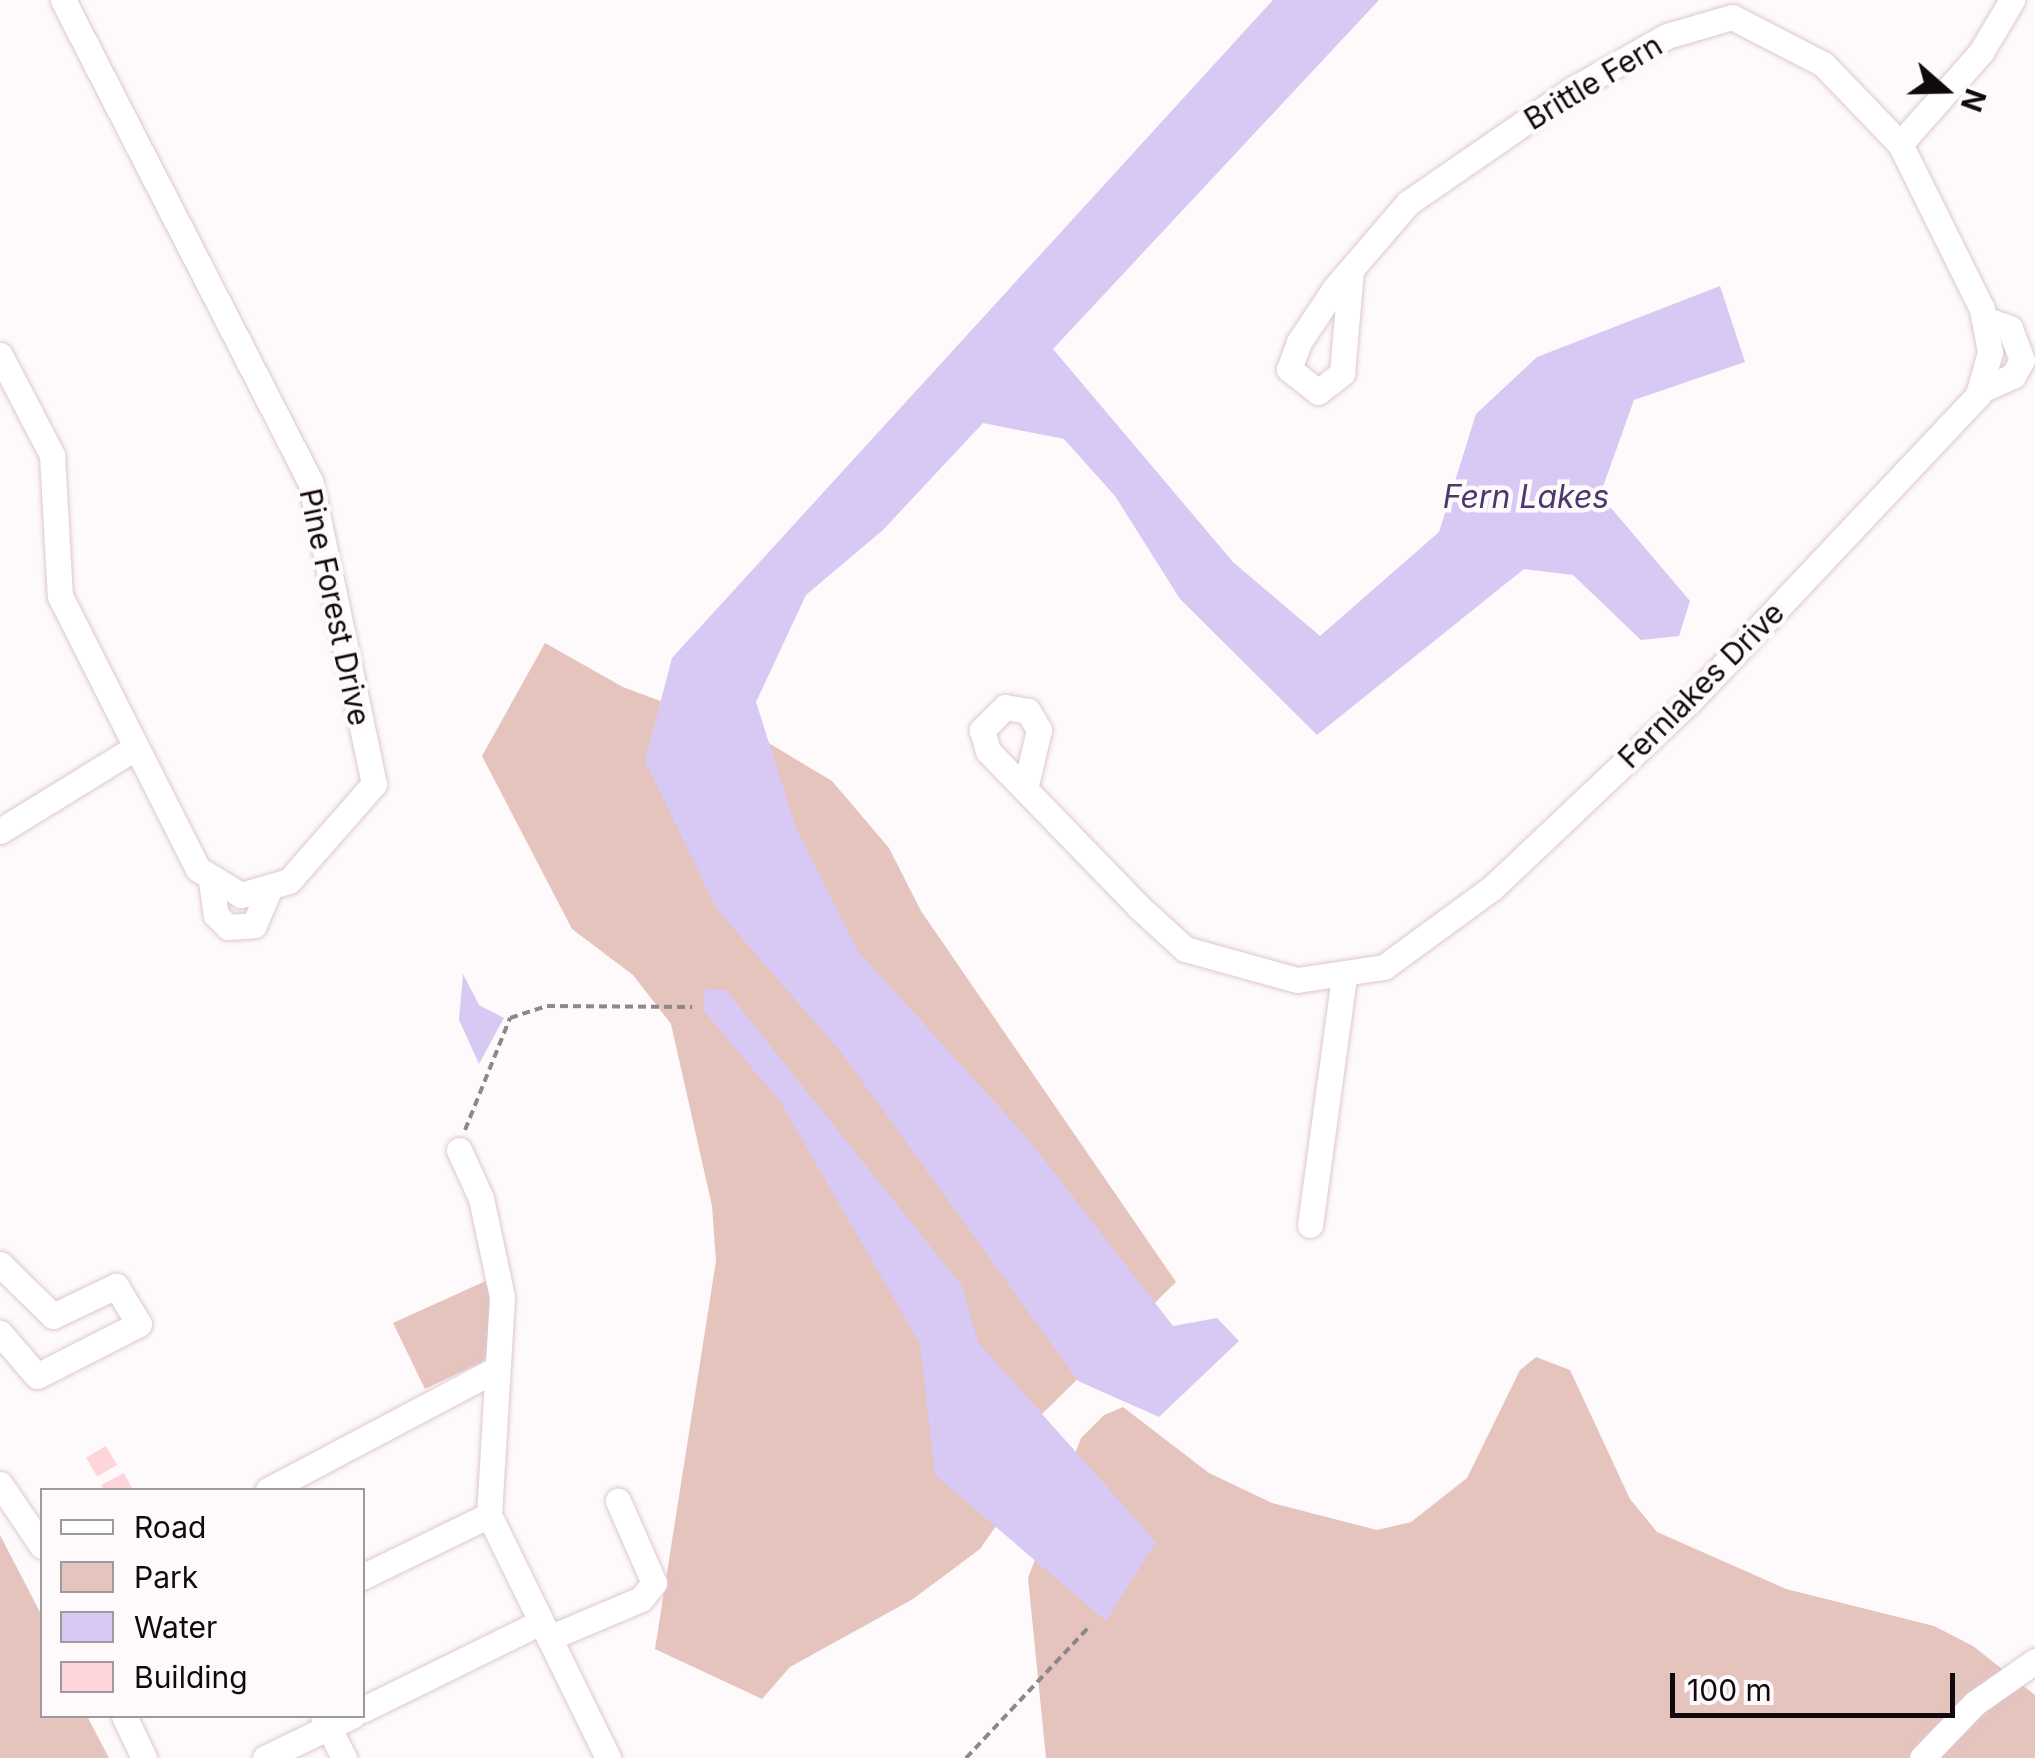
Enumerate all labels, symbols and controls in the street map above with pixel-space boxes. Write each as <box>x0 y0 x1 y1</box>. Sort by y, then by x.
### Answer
street label: Brittle Fern <box>1518 27 1668 137</box>
north arrow <box>1895 40 1995 140</box>
text: N <box>1954 84 1993 116</box>
water label: Fern Lakes <box>1443 478 1609 516</box>
street label: Pine Forest Drive <box>292 485 378 729</box>
street label: Fernlakes Drive <box>1611 595 1791 775</box>
legend <box>40 1488 365 1718</box>
text: Road <box>134 1509 206 1545</box>
text: Park <box>134 1559 198 1595</box>
text: Water <box>134 1609 217 1645</box>
scale bar <box>1675 1653 1960 1715</box>
text: Building <box>134 1659 248 1695</box>
text: 100 m <box>1687 1672 1772 1708</box>

